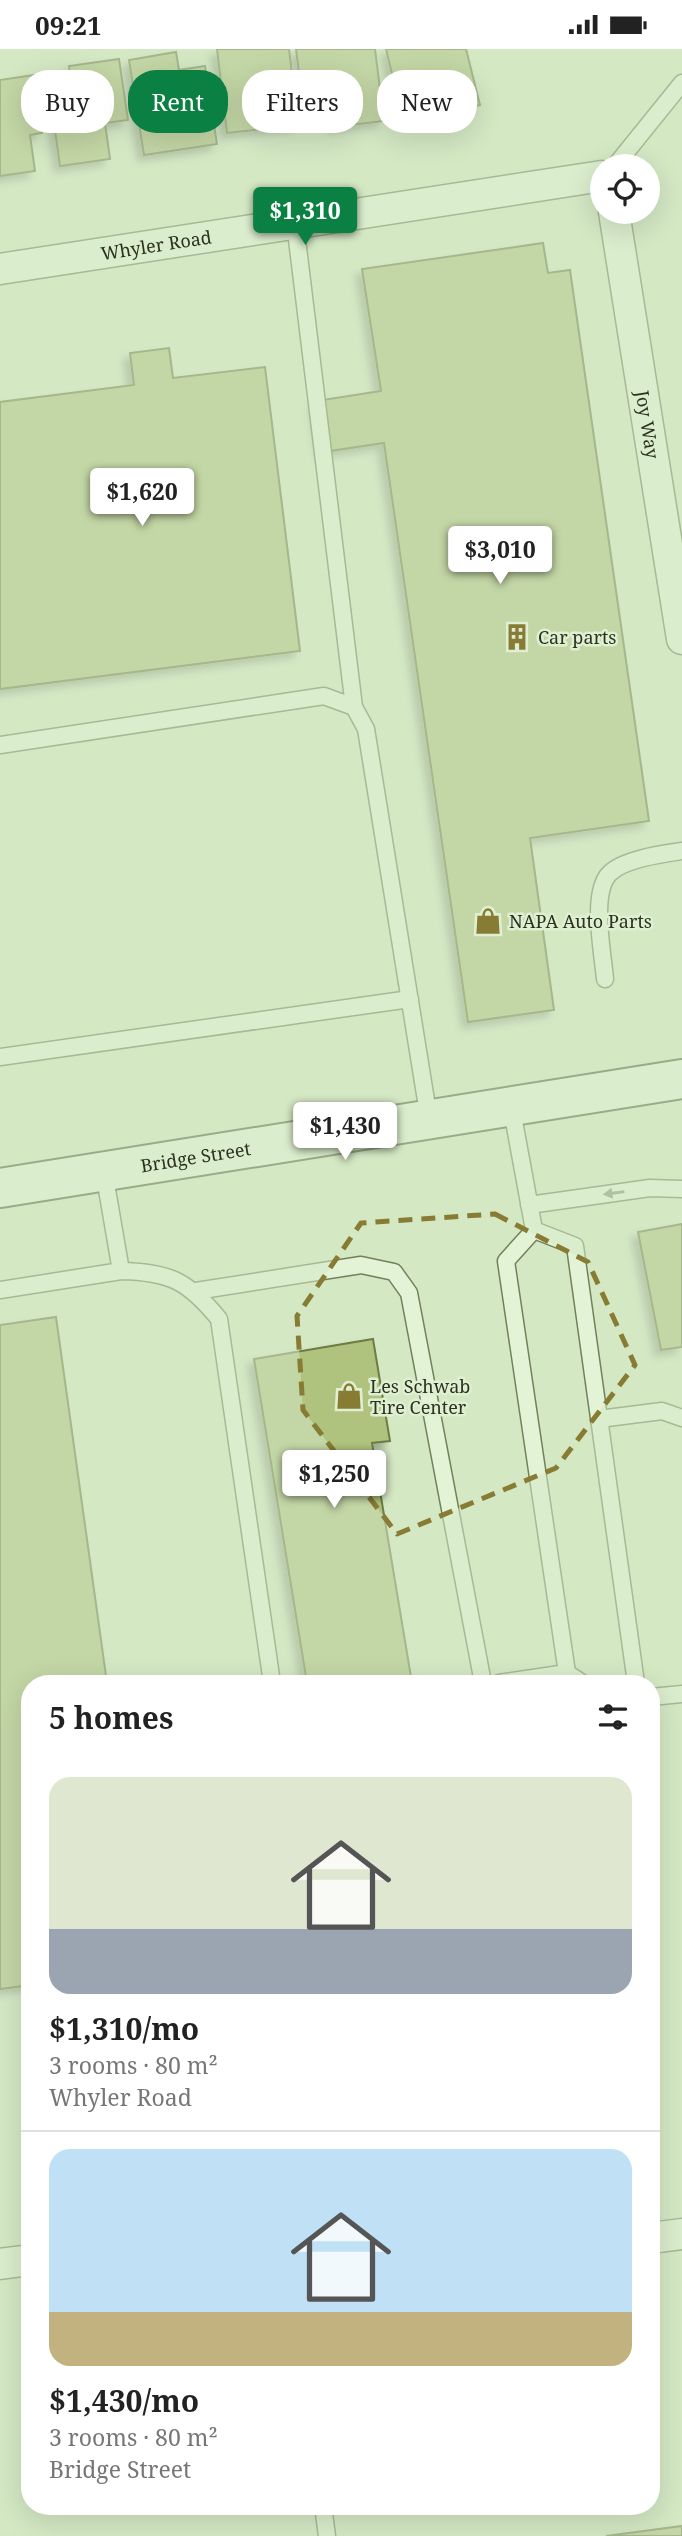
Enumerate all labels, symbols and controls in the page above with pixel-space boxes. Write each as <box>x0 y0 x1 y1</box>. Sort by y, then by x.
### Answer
text: 09:21 <box>35 7 102 43</box>
chip: Buy <box>21 70 114 133</box>
chip: Rent <box>128 70 228 133</box>
chip: Filters <box>242 70 363 133</box>
chip: New <box>377 70 477 133</box>
map controls <box>590 154 660 224</box>
button: locate <box>590 154 660 224</box>
pin: $1,310 <box>248 187 362 247</box>
text: $1,310 <box>269 194 341 226</box>
street label: Whyler Road <box>99 224 213 265</box>
street label: Joy Way <box>630 387 665 461</box>
pin: $1,620 <box>85 469 199 528</box>
text: $1,620 <box>106 475 178 507</box>
pin: $3,010 <box>443 526 557 586</box>
text: $3,010 <box>464 533 536 565</box>
building icon: Car parts <box>502 622 532 652</box>
place label: Car parts <box>538 625 616 649</box>
shop icon: NAPA Auto Parts <box>473 906 503 936</box>
place label: NAPA Auto Parts <box>509 909 652 933</box>
pin: $1,430 <box>288 1103 402 1162</box>
text: $1,430 <box>309 1109 381 1141</box>
street label: Bridge Street <box>139 1136 252 1177</box>
one-way arrow <box>603 1188 625 1199</box>
place label: Les Schwab Tire Center <box>370 1374 470 1419</box>
shop icon: Les Schwab Tire Center <box>334 1381 364 1411</box>
pin: $1,250 <box>277 1451 391 1510</box>
text: $1,250 <box>298 1457 370 1489</box>
text: 5 homes <box>49 1697 173 1738</box>
icon: filters <box>594 1698 632 1736</box>
icon: home <box>278 1822 404 1948</box>
text: $1,310/mo <box>49 2008 199 2049</box>
text: 3 rooms · 80 m² <box>49 2049 218 2081</box>
text: Whyler Road <box>49 2081 192 2113</box>
icon: home <box>278 2194 404 2320</box>
text: $1,430/mo <box>49 2380 199 2421</box>
text: 3 rooms · 80 m² <box>49 2421 218 2453</box>
text: Bridge Street <box>49 2453 191 2485</box>

